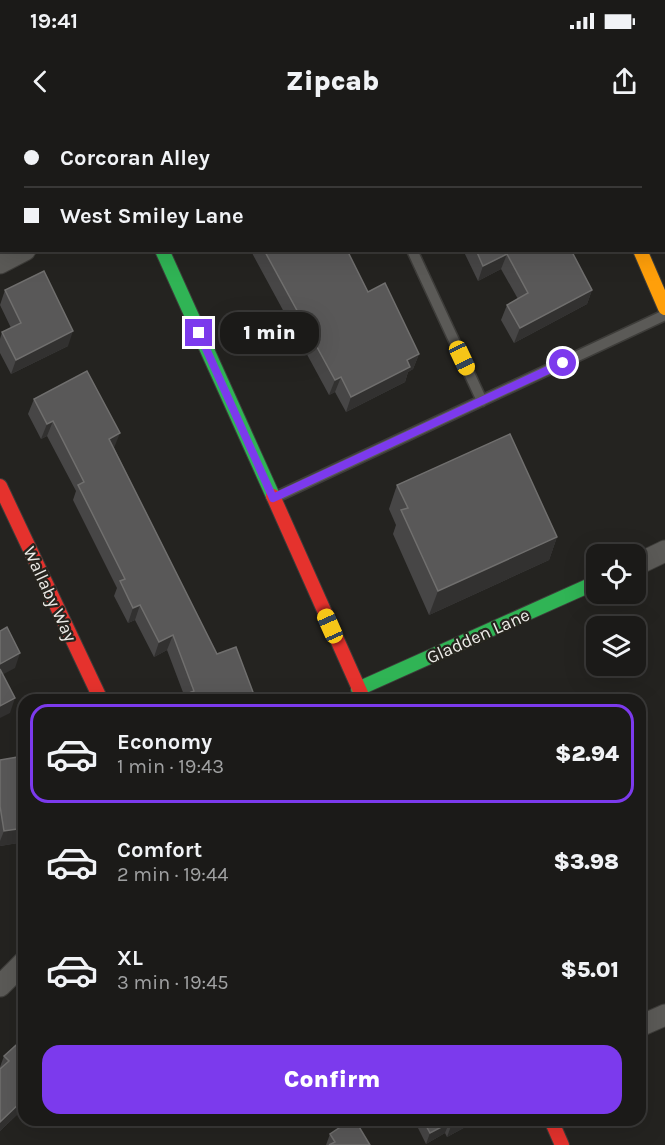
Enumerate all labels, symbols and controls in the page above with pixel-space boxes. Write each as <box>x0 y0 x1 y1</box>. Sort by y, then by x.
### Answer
text: 19:41 <box>30 8 78 34</box>
icon: back <box>24 65 57 98</box>
text: Zipcab <box>286 65 379 97</box>
icon: share <box>608 65 641 98</box>
text: Corcoran Alley <box>60 145 210 171</box>
text: West Smiley Lane <box>60 203 244 229</box>
callout: 1 min <box>220 312 319 354</box>
route end <box>185 319 212 346</box>
text: 1 min <box>243 321 296 344</box>
car <box>446 338 478 378</box>
route start <box>549 349 576 376</box>
street label: Wallaby Way <box>18 543 82 646</box>
map controls <box>586 544 646 676</box>
button: locate <box>586 544 646 604</box>
street label: Gladden Lane <box>423 603 533 669</box>
car <box>314 606 346 646</box>
button: layers <box>586 616 646 676</box>
icon: car <box>45 727 99 781</box>
text: Economy <box>117 729 212 755</box>
text: $2.94 <box>555 741 619 767</box>
text: 1 min · 19:43 <box>117 755 224 778</box>
icon: car <box>45 835 99 889</box>
text: Comfort <box>117 837 202 863</box>
text: $3.98 <box>553 849 619 875</box>
text: 2 min · 19:44 <box>117 863 228 886</box>
icon: car <box>45 943 99 997</box>
text: XL <box>117 945 143 971</box>
text: $5.01 <box>560 957 619 983</box>
text: 3 min · 19:45 <box>117 971 229 994</box>
button: Confirm <box>42 1045 622 1114</box>

